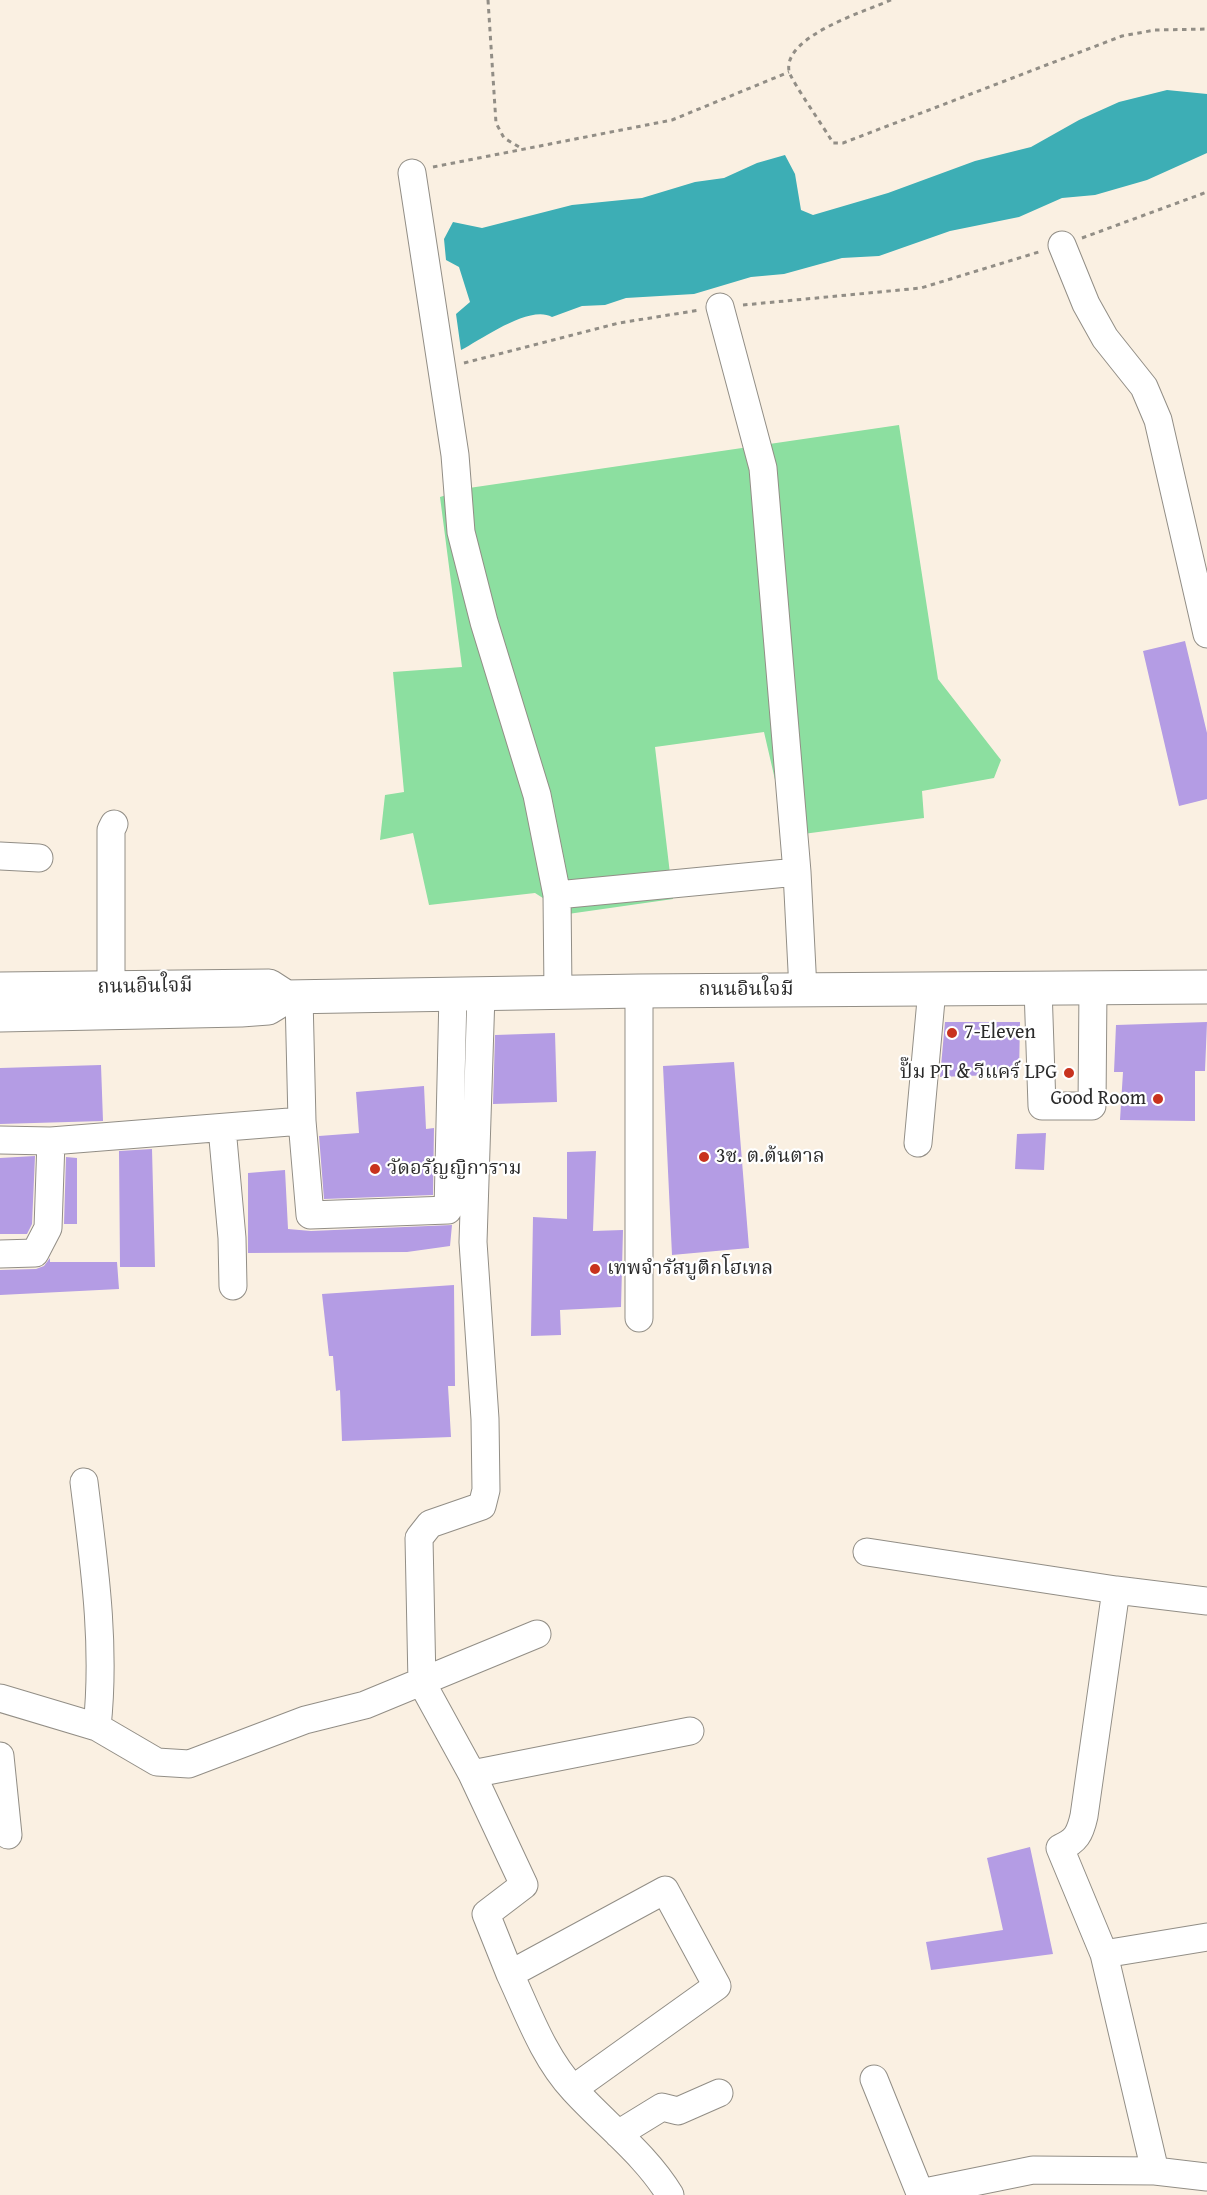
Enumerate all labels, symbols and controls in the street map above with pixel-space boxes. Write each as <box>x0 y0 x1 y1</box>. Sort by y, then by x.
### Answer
street label: ถนนอินใจมี <box>97 974 193 1000</box>
street label: ถนนอินใจมี <box>698 978 794 1002</box>
place label: 7-Eleven <box>964 1021 1036 1045</box>
marker: 7-Eleven <box>945 1026 959 1040</box>
place label: ปั๊ม PT & วีแคร์ LPG <box>900 1061 1057 1085</box>
marker: ปั๊ม PT & วีแคร์ LPG <box>1062 1066 1076 1080</box>
place label: Good Room <box>1050 1087 1146 1111</box>
marker: Good Room <box>1151 1092 1165 1106</box>
place label: 3ช. ต.ต้นตาล <box>716 1145 825 1169</box>
marker: 3ช. ต.ต้นตาล <box>697 1150 711 1164</box>
place label: วัดอรัญญิการาม <box>387 1157 522 1181</box>
marker: วัดอรัญญิการาม <box>368 1162 382 1176</box>
place label: เทพจำรัสบูติกโฮเทล <box>607 1257 773 1281</box>
marker: เทพจำรัสบูติกโฮเทล <box>588 1262 602 1276</box>

